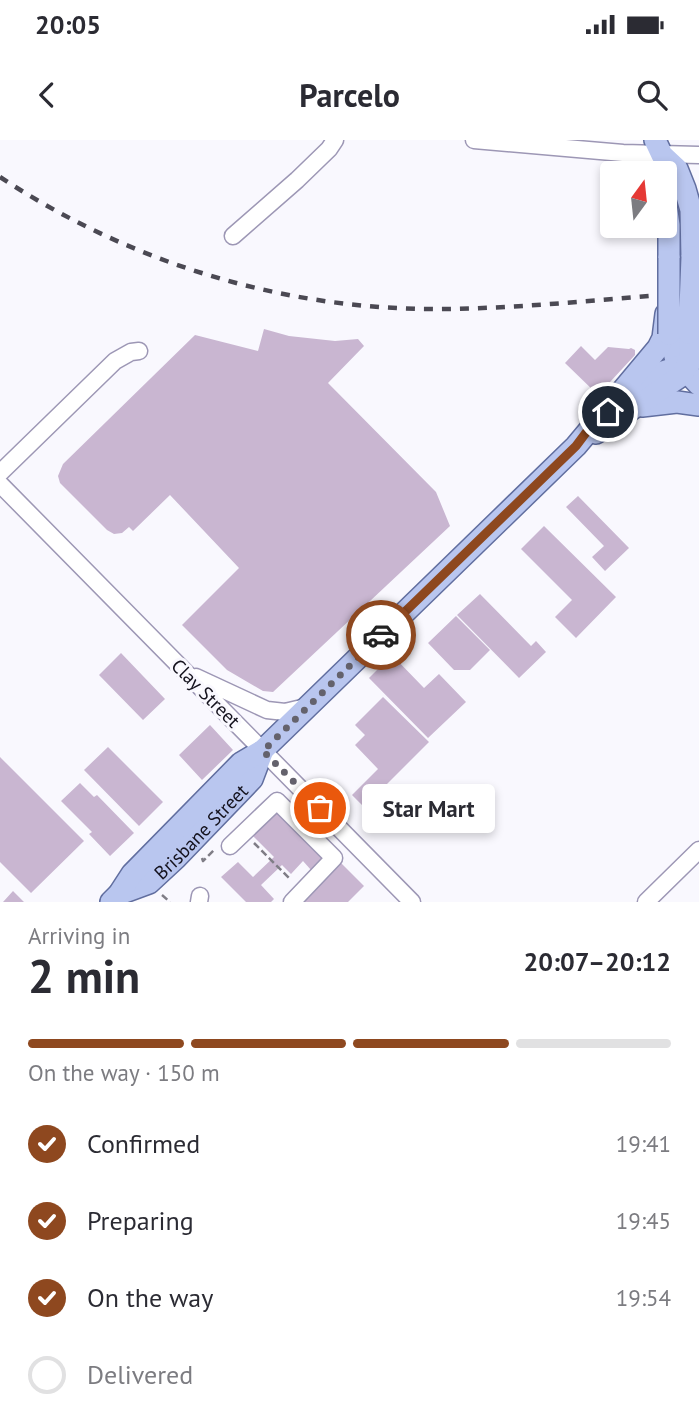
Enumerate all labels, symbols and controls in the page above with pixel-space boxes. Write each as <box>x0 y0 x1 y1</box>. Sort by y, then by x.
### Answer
text: 20:05 <box>35 8 101 41</box>
text: Parcelo <box>299 74 400 116</box>
icon: back <box>28 76 66 114</box>
icon: search <box>633 76 671 114</box>
north arrow <box>600 161 677 238</box>
map controls <box>600 161 677 238</box>
pin <box>578 382 638 442</box>
icon: home <box>589 393 627 431</box>
courier <box>346 600 416 670</box>
icon: car <box>362 616 400 654</box>
street label: Clay Street <box>167 654 246 733</box>
street label: Brisbane Street <box>149 778 253 884</box>
pin <box>290 778 350 838</box>
callout: Star Mart <box>362 784 495 832</box>
icon: bag <box>301 789 339 827</box>
text: Star Mart <box>382 794 475 823</box>
text: Arriving in <box>28 921 130 950</box>
text: 20:07–20:12 <box>524 945 671 978</box>
text: 2 min <box>28 946 140 1006</box>
text: On the way · 150 m <box>28 1058 220 1087</box>
icon: check <box>28 1125 66 1163</box>
text: Confirmed <box>87 1127 200 1160</box>
text: 19:41 <box>616 1129 671 1158</box>
icon: check <box>28 1202 66 1240</box>
text: Preparing <box>87 1204 194 1237</box>
text: 19:45 <box>616 1206 671 1235</box>
icon: check <box>28 1279 66 1317</box>
text: On the way <box>87 1281 213 1314</box>
text: 19:54 <box>616 1283 671 1312</box>
text: Delivered <box>87 1358 193 1391</box>

